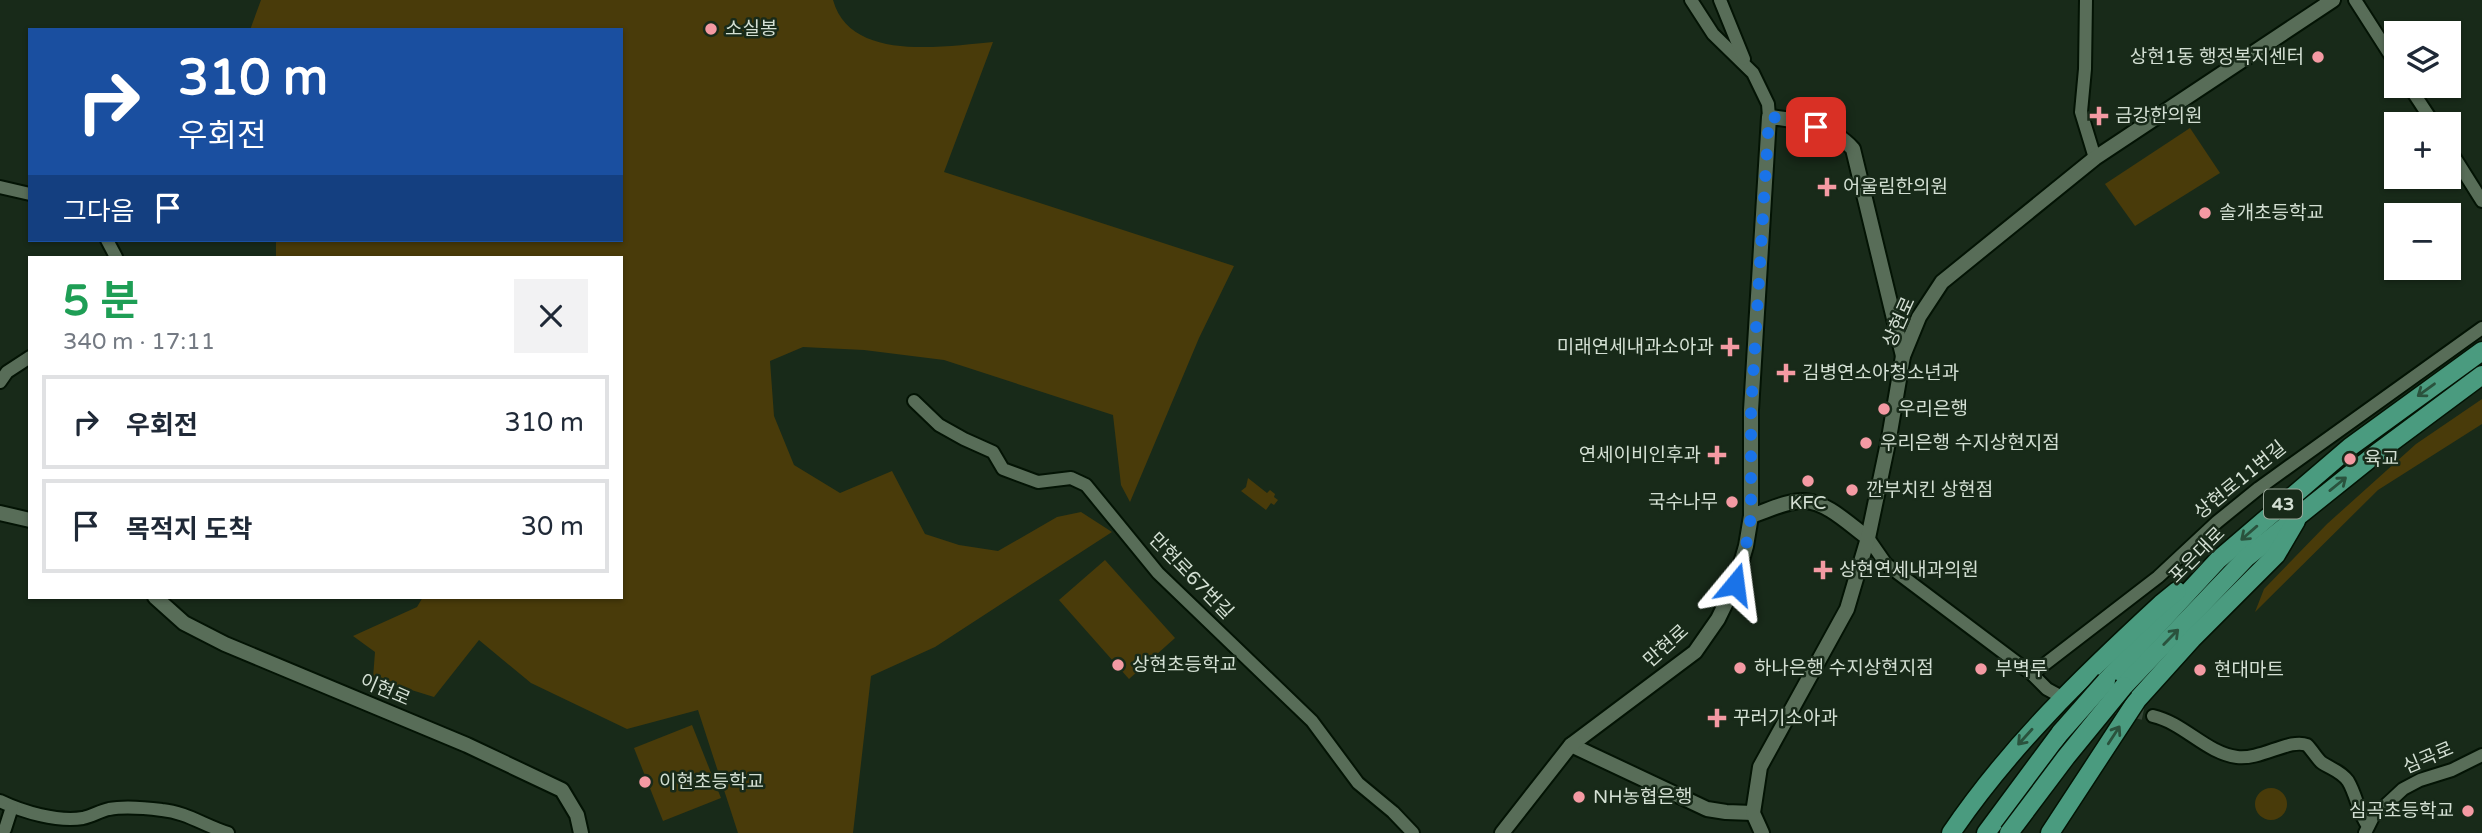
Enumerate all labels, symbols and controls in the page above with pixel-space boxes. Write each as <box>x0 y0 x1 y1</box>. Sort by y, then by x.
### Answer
place label: 소실봉 <box>725 18 777 40</box>
marker: 소실봉 <box>703 21 719 37</box>
map controls <box>2384 21 2461 280</box>
button: layers <box>2384 21 2461 98</box>
place label: 상현1동 행정복지센터 <box>2130 46 2304 68</box>
text: 310 m <box>178 49 328 108</box>
marker: 상현1동 행정복지센터 <box>2310 49 2326 65</box>
icon: right <box>63 56 154 147</box>
pin <box>1786 97 1846 157</box>
place label: 금강한의원 <box>2115 105 2202 127</box>
marker: 금강한의원 <box>2089 106 2109 126</box>
icon: arrive <box>1797 108 1835 146</box>
button: + <box>2384 112 2461 189</box>
text: 우회전 <box>178 117 266 155</box>
place label: 어울림한의원 <box>1843 176 1948 198</box>
marker: 어울림한의원 <box>1817 177 1837 197</box>
icon: arrive <box>149 189 187 227</box>
text: 그다음 <box>63 196 135 227</box>
place label: 솔개초등학교 <box>2219 202 2324 224</box>
button: − <box>2384 203 2461 280</box>
marker: 솔개초등학교 <box>2197 205 2213 221</box>
text: 5 분 <box>63 276 139 327</box>
button: close <box>514 279 588 353</box>
street label: 상현로 <box>1878 294 1920 350</box>
text: 340 m · 17:11 <box>63 328 215 356</box>
place label: 미래연세내과소아과 <box>1557 336 1714 358</box>
marker: 미래연세내과소아과 <box>1720 337 1740 357</box>
place label: 김병연소아청소년과 <box>1802 362 1959 384</box>
marker: 김병연소아청소년과 <box>1776 363 1796 383</box>
one-way arrow <box>2417 383 2436 398</box>
place label: 우리은행 <box>1898 398 1968 420</box>
marker: 우리은행 <box>1876 401 1892 417</box>
icon: right <box>67 403 105 441</box>
text: 310 m <box>504 407 584 438</box>
text: 우회전 <box>126 410 198 441</box>
place label: 우리은행 수지상현지점 <box>1880 432 2060 454</box>
marker: 우리은행 수지상현지점 <box>1858 435 1874 451</box>
street label: 상현로11번길 <box>2190 436 2290 524</box>
place label: 연세이비인후과 <box>1579 444 1701 466</box>
marker: 연세이비인후과 <box>1707 445 1727 465</box>
place label: 육교 <box>2364 448 2399 470</box>
marker: 육교 <box>2342 451 2358 467</box>
marker: KFC <box>1800 473 1816 489</box>
one-way arrow <box>2329 476 2347 491</box>
place label: 깐부치킨 상현점 <box>1866 479 1993 501</box>
marker: 깐부치킨 상현점 <box>1844 482 1860 498</box>
road number: 43 <box>2264 490 2302 518</box>
place label: 국수나무 <box>1648 491 1718 513</box>
place label: KFC <box>1789 492 1827 514</box>
marker: 국수나무 <box>1724 494 1740 510</box>
icon: arrive <box>67 507 105 545</box>
text: 30 m <box>521 511 584 542</box>
text: 목적지 도착 <box>126 514 252 545</box>
street label: 포은대로 <box>2165 523 2229 587</box>
one-way arrow <box>2241 525 2259 541</box>
street label: 만현로67번길 <box>1144 528 1238 624</box>
position arrow <box>1698 547 1772 621</box>
place label: 상현연세내과의원 <box>1839 559 1979 581</box>
marker: 상현연세내과의원 <box>1813 560 1833 580</box>
street label: 만현로 <box>1639 620 1693 672</box>
one-way arrow <box>2163 629 2180 646</box>
place label: 상현초등학교 <box>1132 654 1237 676</box>
marker: 상현초등학교 <box>1110 657 1126 673</box>
place label: 하나은행 수지상현지점 <box>1754 657 1934 679</box>
place label: 부벽루 <box>1995 658 2047 680</box>
place label: 현대마트 <box>2214 659 2284 681</box>
marker: 하나은행 수지상현지점 <box>1732 660 1748 676</box>
marker: 부벽루 <box>1973 661 1989 677</box>
marker: 현대마트 <box>2192 662 2208 678</box>
street label: 이현로 <box>357 670 413 710</box>
place label: 꾸러기소아과 <box>1733 707 1838 729</box>
marker: 꾸러기소아과 <box>1707 708 1727 728</box>
one-way arrow <box>2107 726 2122 745</box>
one-way arrow <box>2017 728 2034 745</box>
street label: 심곡로 <box>2400 738 2456 778</box>
place label: 이현초등학교 <box>659 771 764 793</box>
marker: 이현초등학교 <box>637 774 653 790</box>
place label: NH농협은행 <box>1593 786 1693 808</box>
marker: NH농협은행 <box>1571 789 1587 805</box>
place label: 심곡초등학교 <box>2349 800 2454 822</box>
marker: 심곡초등학교 <box>2460 803 2476 819</box>

